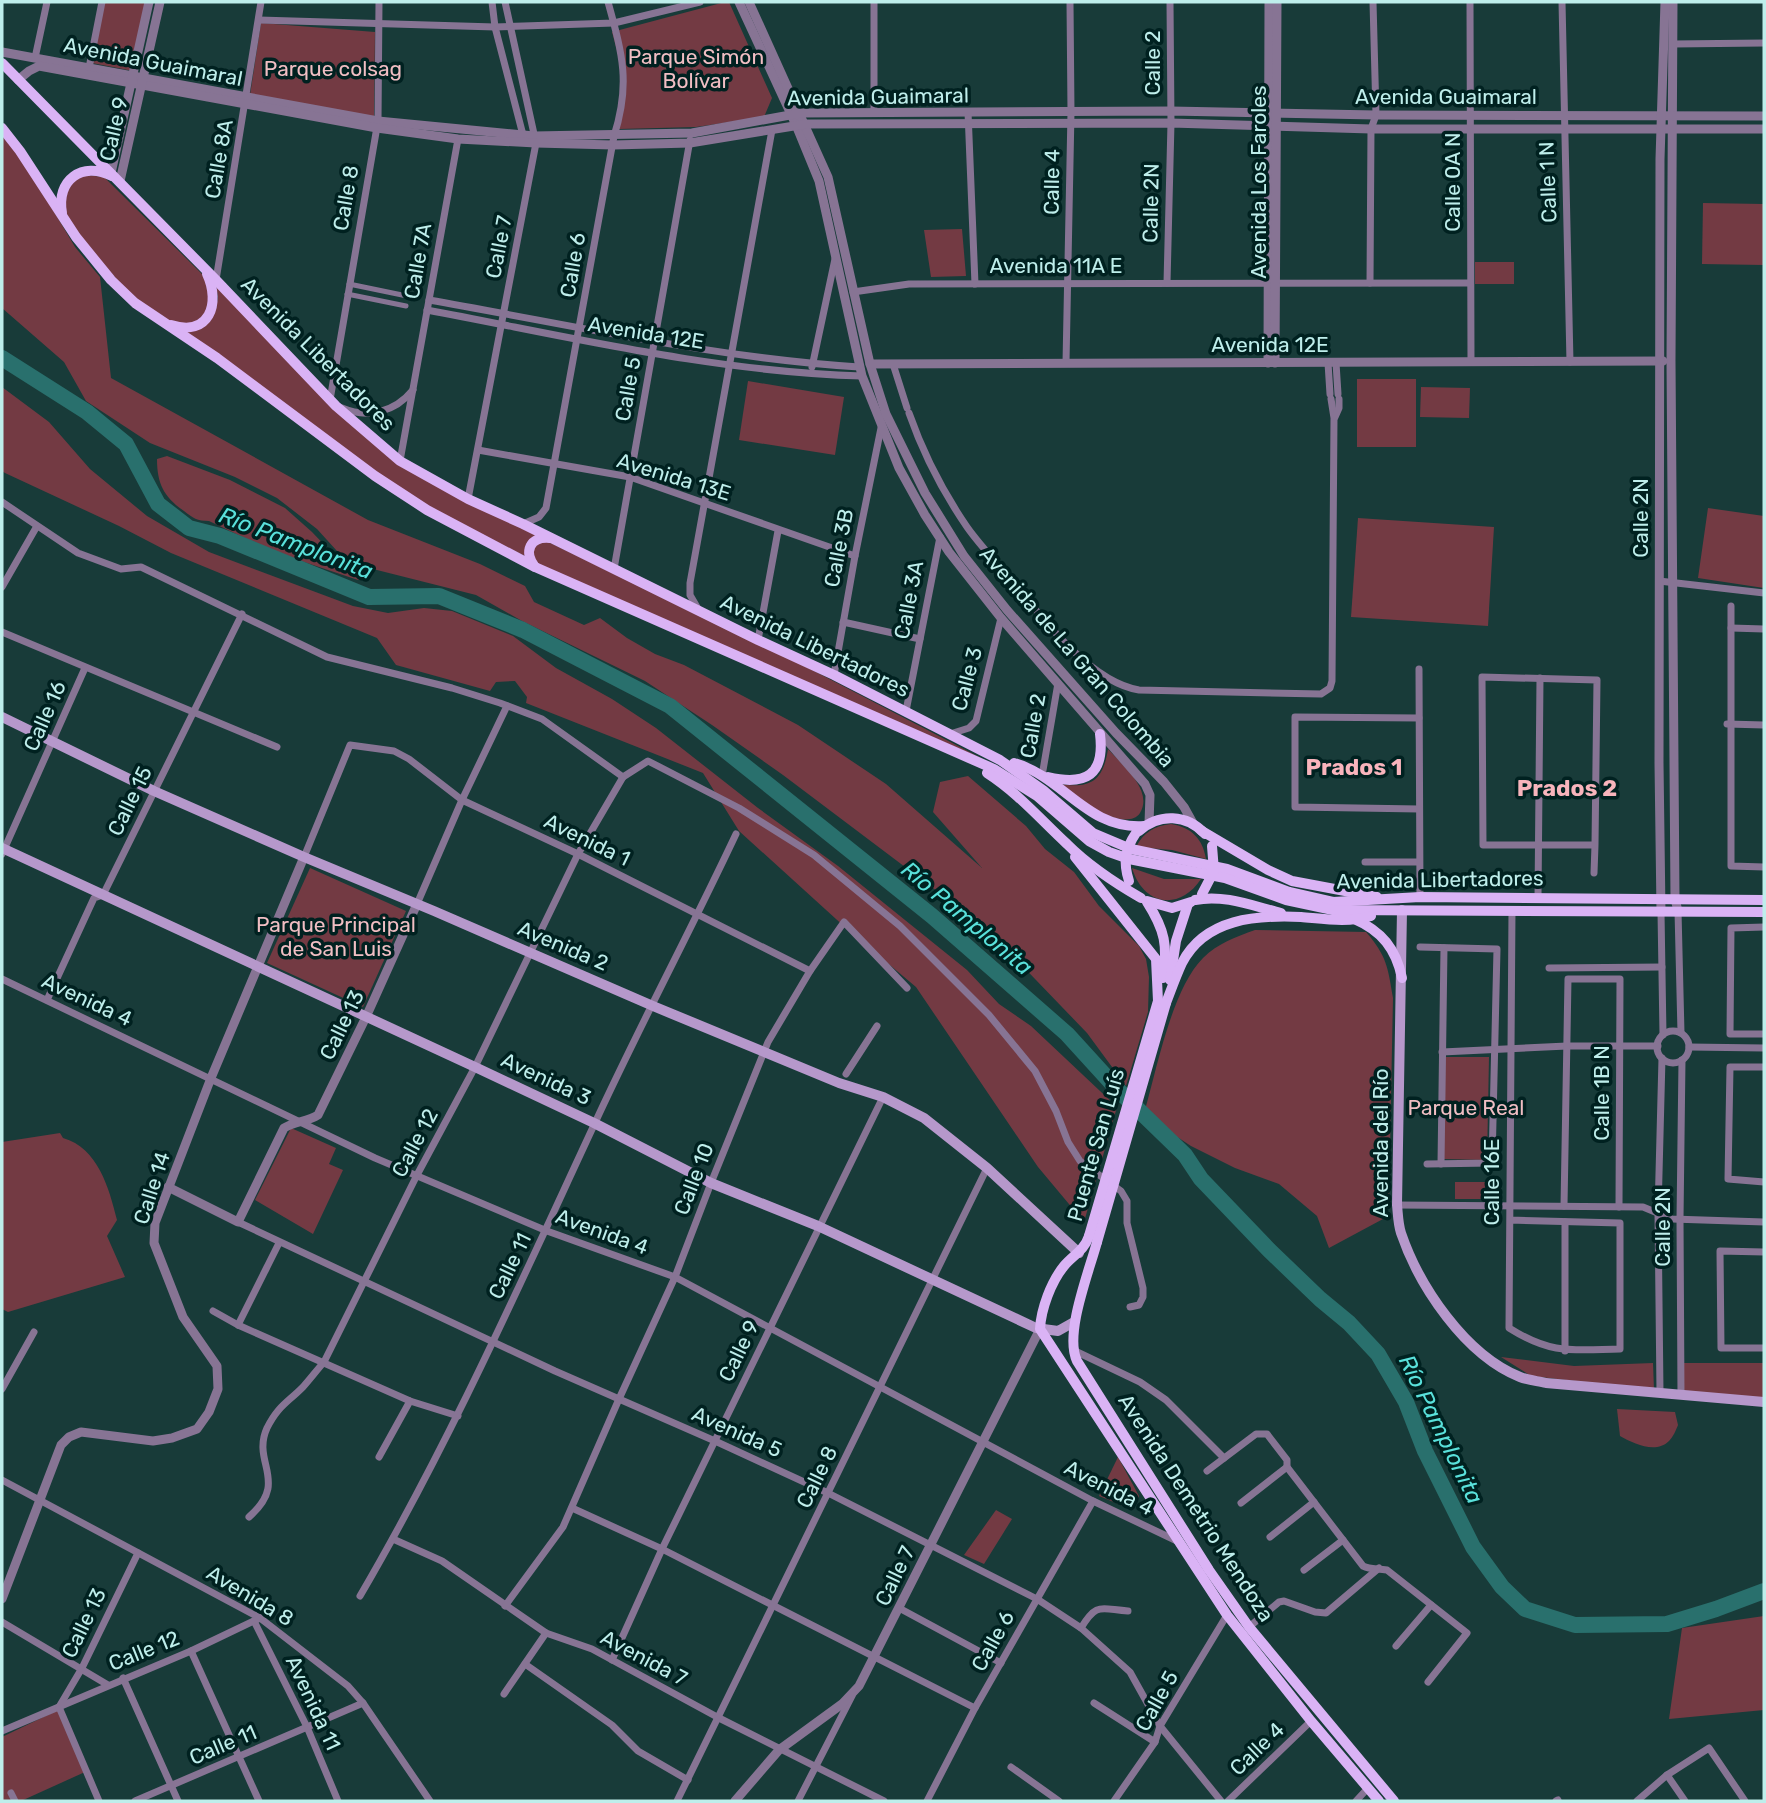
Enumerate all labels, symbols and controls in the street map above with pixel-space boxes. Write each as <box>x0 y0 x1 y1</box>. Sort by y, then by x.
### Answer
street label: Calle 2 <box>1140 30 1165 96</box>
street label: Avenida Guaimaral <box>61 32 245 91</box>
park label: Parque Simón Bolívar <box>628 44 764 93</box>
park label: Parque colsag <box>264 56 402 81</box>
street label: Avenida Guaimaral <box>787 82 969 111</box>
street label: Avenida Guaimaral <box>1355 84 1537 109</box>
street label: Avenida Los Faroles <box>1246 85 1271 279</box>
street label: Calle 9 <box>94 94 133 163</box>
street label: Calle 8A <box>199 117 238 201</box>
street label: Calle 0A N <box>1440 132 1465 232</box>
street label: Calle 1 N <box>1534 141 1561 223</box>
street label: Calle 4 <box>1038 149 1065 215</box>
street label: Calle 8 <box>327 163 364 233</box>
street label: Calle 2N <box>1137 163 1164 243</box>
street label: Calle 7 <box>480 213 517 280</box>
street label: Calle 7A <box>399 221 436 301</box>
street label: Calle 6 <box>555 231 590 299</box>
street label: Avenida 11A E <box>990 253 1122 278</box>
street label: Avenida Libertadores <box>236 272 400 436</box>
street label: Avenida 12E <box>586 311 706 354</box>
street label: Avenida 12E <box>1211 332 1329 357</box>
street label: Calle 5 <box>610 355 645 423</box>
street label: Avenida 13E <box>614 447 734 506</box>
street label: Calle 2N <box>1628 478 1653 558</box>
water label: Río Pamplonita <box>215 501 377 585</box>
street label: Calle 3B <box>819 507 858 589</box>
street label: Avenida de La Gran Colombia <box>975 541 1180 772</box>
street label: Calle 3A <box>889 559 928 641</box>
street label: Avenida Libertadores <box>717 589 914 702</box>
street label: Calle 3 <box>946 644 987 714</box>
street label: Calle 16 <box>18 677 71 755</box>
street label: Calle 2 <box>1015 692 1050 760</box>
district label: Prados 1 <box>1306 753 1402 781</box>
street label: Calle 15 <box>102 762 157 840</box>
district label: Prados 2 <box>1517 774 1617 802</box>
street label: Avenida 1 <box>540 808 634 871</box>
water label: Río Pamplonita <box>896 855 1038 981</box>
street label: Avenida Libertadores <box>1336 865 1544 894</box>
park label: Parque Principal de San Luis <box>256 912 416 961</box>
street label: Avenida 2 <box>514 915 612 976</box>
street label: Avenida 4 <box>38 968 136 1031</box>
street label: Calle 13 <box>314 986 369 1064</box>
street label: Calle 1B N <box>1589 1045 1614 1141</box>
street label: Avenida 3 <box>497 1047 595 1110</box>
street label: Puente San Luís <box>1062 1065 1129 1224</box>
street label: Avenida del Río <box>1368 1069 1393 1217</box>
park label: Parque Real <box>1408 1095 1524 1120</box>
street label: Calle 12 <box>386 1104 443 1181</box>
street label: Calle 16E <box>1479 1138 1504 1226</box>
street label: Calle 10 <box>668 1139 719 1218</box>
street label: Calle 14 <box>128 1148 175 1227</box>
street label: Calle 2N <box>1650 1187 1675 1267</box>
street label: Avenida 4 <box>553 1203 652 1260</box>
street label: Calle 11 <box>483 1229 536 1303</box>
street label: Calle 9 <box>713 1316 764 1386</box>
water label: Río Pamplonita <box>1393 1350 1489 1508</box>
street label: Avenida Demetrio Mendoza <box>1113 1389 1279 1626</box>
street label: Avenida 5 <box>688 1401 786 1462</box>
street label: Calle 8 <box>791 1442 842 1512</box>
street label: Avenida 4 <box>1061 1455 1158 1521</box>
street label: Calle 7 <box>869 1542 920 1610</box>
street label: Avenida 8 <box>202 1560 298 1631</box>
street label: Calle 13 <box>56 1584 111 1662</box>
street label: Calle 6 <box>966 1606 1019 1675</box>
street label: Avenida 7 <box>597 1624 692 1691</box>
street label: Calle 12 <box>105 1625 183 1676</box>
street label: Avenida 11 <box>281 1652 346 1754</box>
street label: Calle 5 <box>1130 1666 1183 1735</box>
street label: Calle 4 <box>1224 1717 1289 1780</box>
street label: Calle 11 <box>185 1719 260 1770</box>

